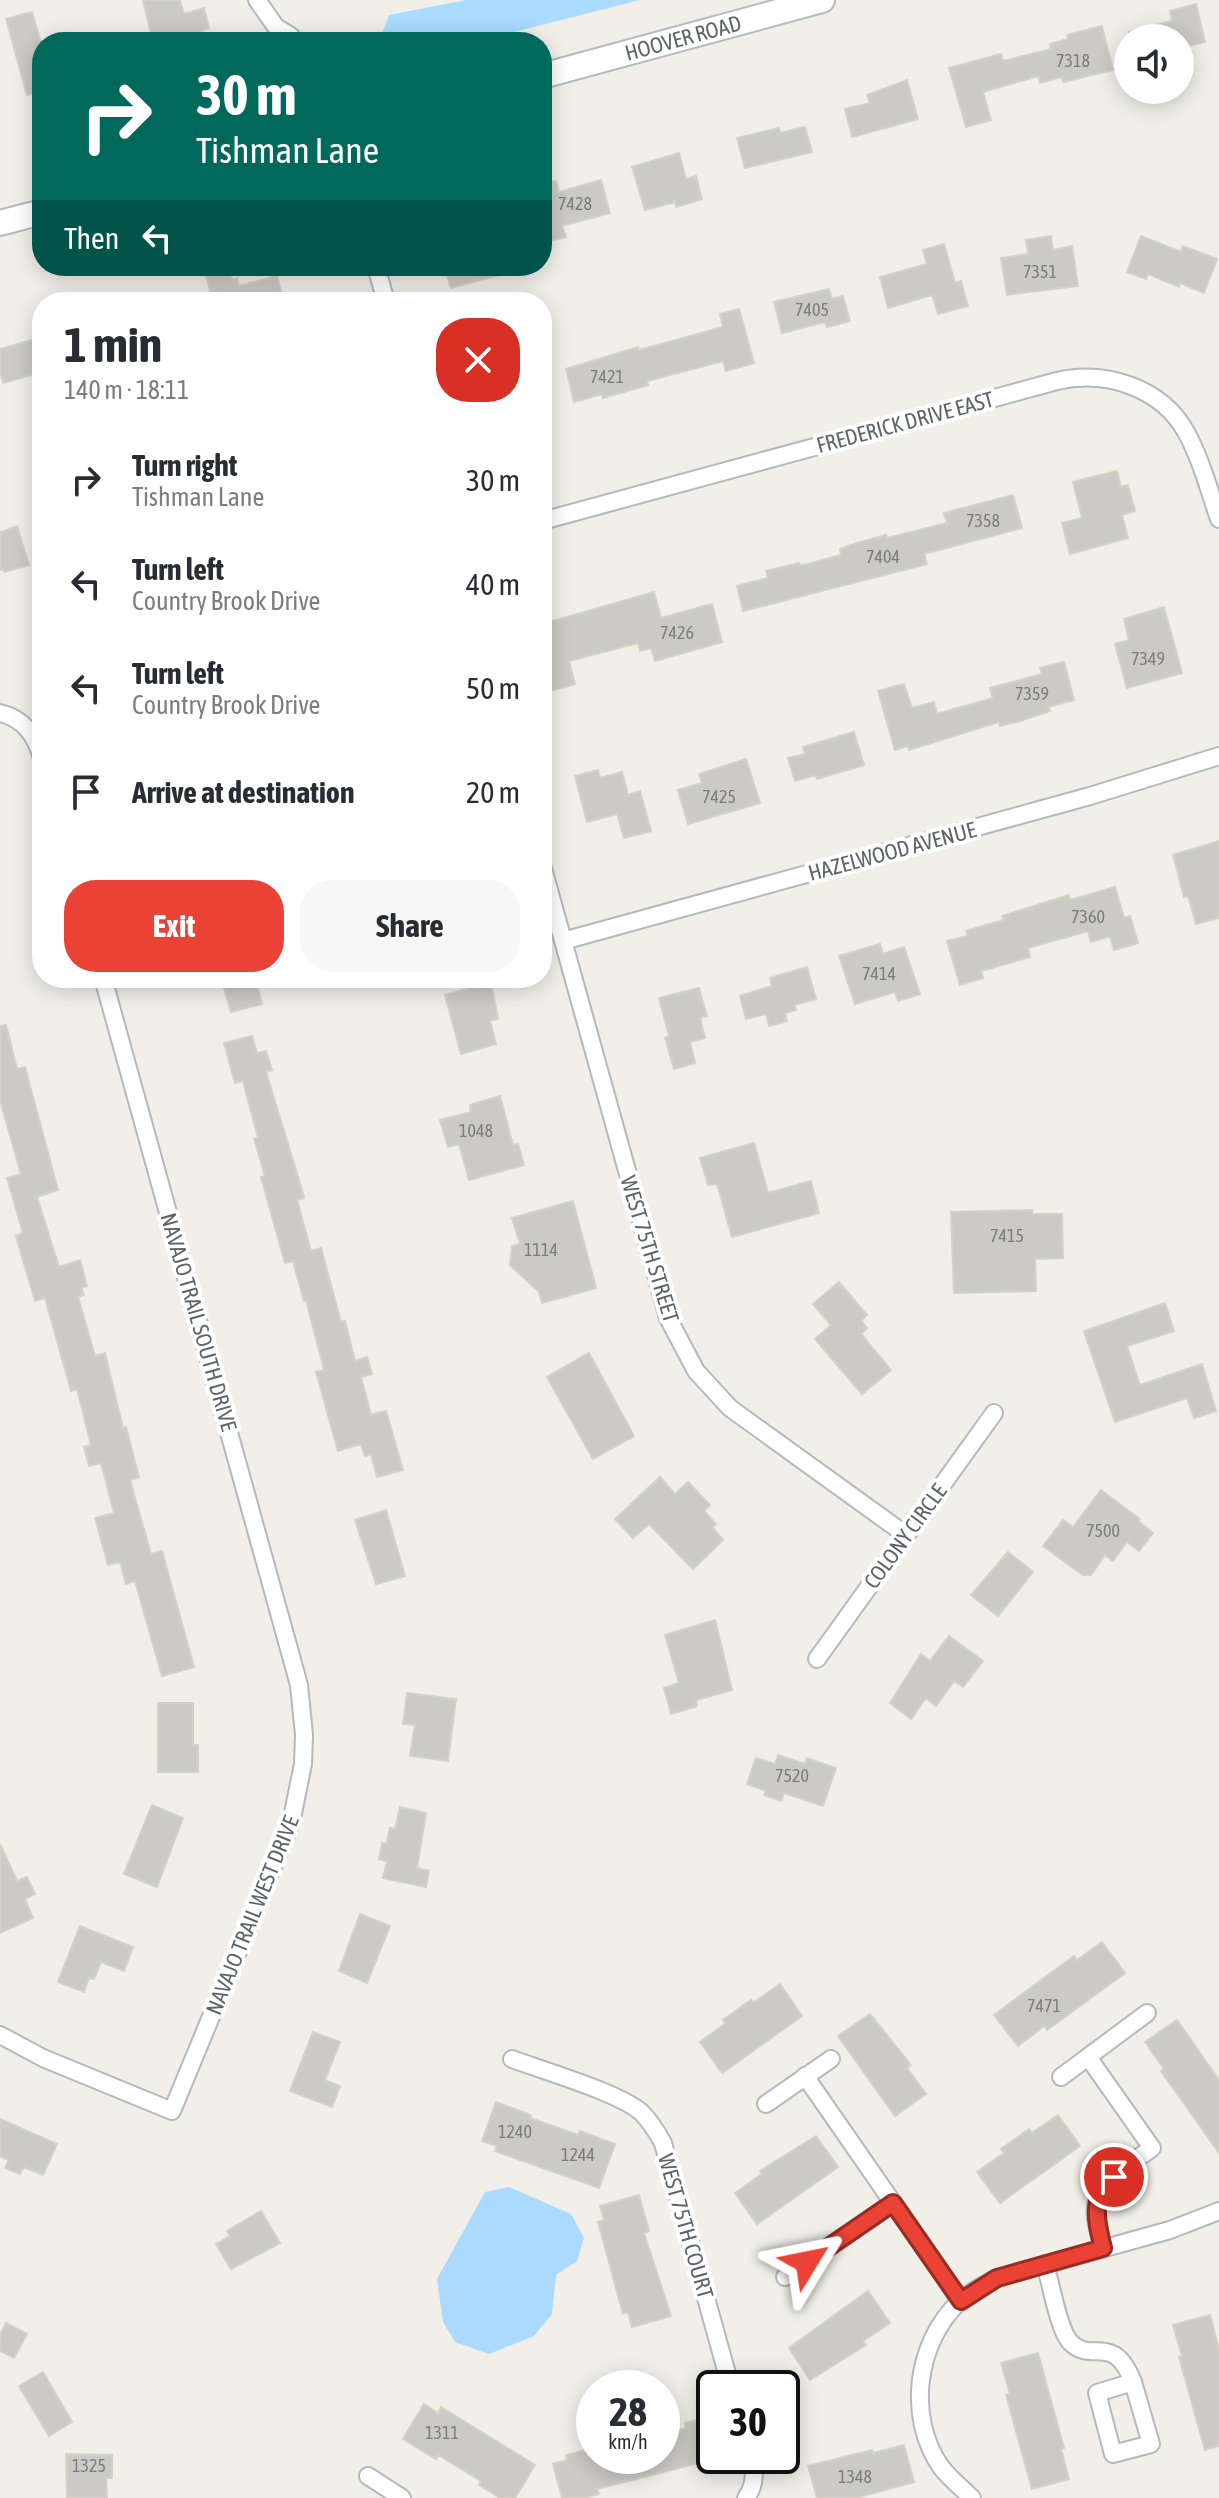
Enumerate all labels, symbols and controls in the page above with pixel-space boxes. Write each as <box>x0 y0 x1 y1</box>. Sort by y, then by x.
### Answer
street label: HOOVER ROAD <box>622 10 744 66</box>
map controls <box>1114 24 1194 104</box>
button: sound <box>1114 24 1194 104</box>
house number: 7318 <box>1056 50 1090 71</box>
text: 30 m <box>196 63 297 127</box>
icon: right <box>64 64 168 168</box>
text: Tishman Lane <box>196 129 379 171</box>
house number: 7428 <box>558 193 592 214</box>
icon: left <box>135 216 179 260</box>
text: Then <box>64 221 119 255</box>
house number: 7351 <box>1023 261 1057 282</box>
house number: 7405 <box>795 299 829 320</box>
text: 1 min <box>64 317 162 372</box>
button: close <box>436 318 520 402</box>
house number: 7421 <box>590 366 624 387</box>
text: 140 m · 18:11 <box>64 375 189 405</box>
street label: FREDERICK DRIVE EAST <box>814 386 997 458</box>
text: Turn right <box>132 448 238 482</box>
icon: right <box>64 458 108 502</box>
text: 30 m <box>466 463 520 497</box>
text: Tishman Lane <box>132 482 264 512</box>
house number: 7358 <box>966 510 1000 531</box>
house number: 7404 <box>866 546 900 567</box>
text: Turn left <box>132 552 224 586</box>
icon: left <box>64 562 108 606</box>
text: 40 m <box>466 567 520 601</box>
text: Country Brook Drive <box>132 586 320 616</box>
house number: 7426 <box>660 622 694 643</box>
house number: 7349 <box>1131 648 1165 669</box>
text: Turn left <box>132 656 224 690</box>
icon: left <box>64 666 108 710</box>
text: 50 m <box>466 671 520 705</box>
house number: 7359 <box>1015 683 1049 704</box>
text: Country Brook Drive <box>132 690 320 720</box>
icon: arrive <box>64 770 108 814</box>
text: Arrive at destination <box>132 775 354 809</box>
text: 20 m <box>466 775 520 809</box>
house number: 7425 <box>702 786 736 807</box>
street label: HAZELWOOD AVENUE <box>805 816 979 886</box>
button: Exit <box>64 880 284 972</box>
button: Share <box>300 880 520 972</box>
house number: 7360 <box>1071 906 1105 927</box>
house number: 7414 <box>862 963 896 984</box>
house number: 1048 <box>459 1120 493 1141</box>
street label: WEST 75TH STREET <box>615 1173 685 1326</box>
street label: NAVAJO TRAIL SOUTH DRIVE <box>155 1210 243 1435</box>
house number: 7415 <box>990 1225 1024 1246</box>
house number: 1114 <box>524 1239 558 1260</box>
street label: COLONY CIRCLE <box>858 1478 952 1593</box>
house number: 7500 <box>1086 1520 1120 1541</box>
house number: 7520 <box>775 1765 809 1786</box>
street label: NAVAJO TRAIL WEST DRIVE <box>200 1811 304 2018</box>
house number: 7471 <box>1027 1995 1061 2016</box>
house number: 1240 <box>498 2121 532 2142</box>
pin <box>1080 2143 1148 2211</box>
house number: 1244 <box>561 2144 595 2165</box>
street label: WEST 75TH COURT <box>653 2151 719 2302</box>
icon: arrive <box>1092 2155 1136 2199</box>
position arrow <box>765 2220 849 2304</box>
speed limit sign: 30 <box>696 2370 800 2474</box>
text: 28 <box>609 2389 647 2434</box>
house number: 1311 <box>425 2422 459 2443</box>
text: km/h <box>608 2430 648 2453</box>
house number: 1325 <box>72 2455 106 2476</box>
house number: 1348 <box>838 2466 872 2487</box>

